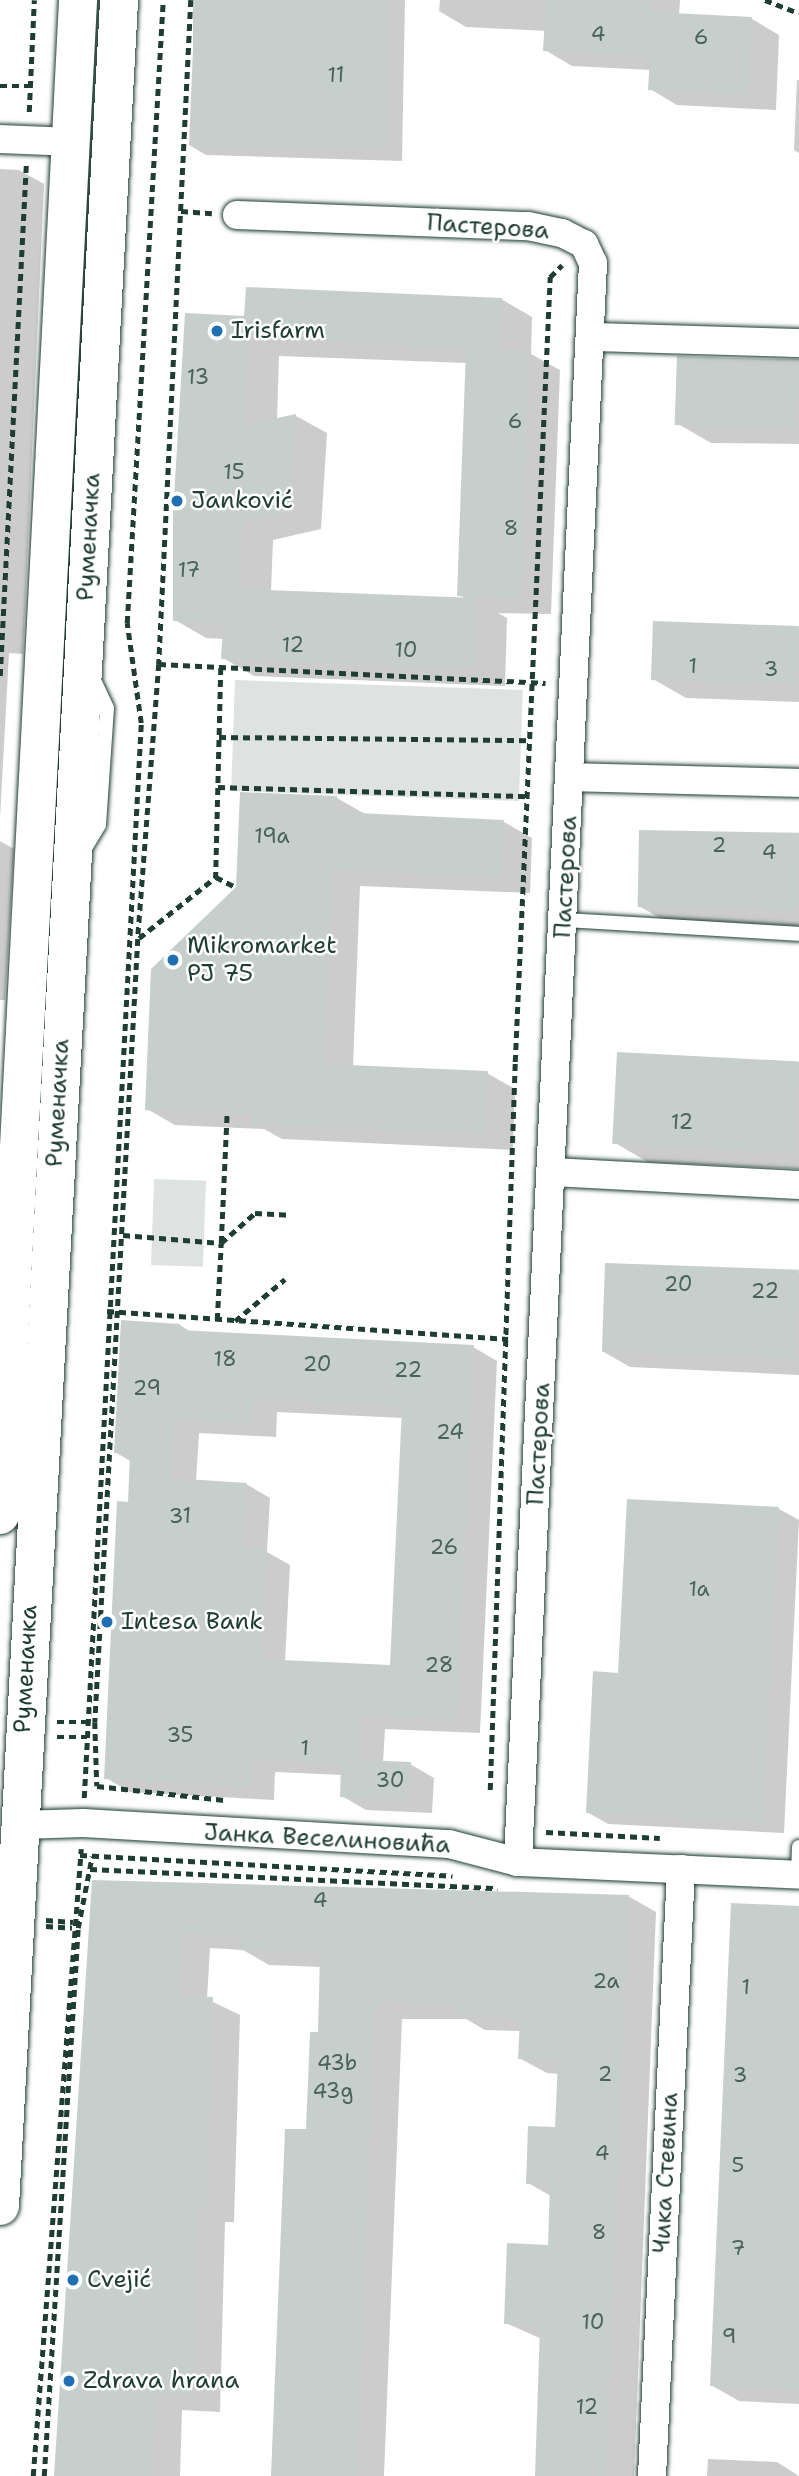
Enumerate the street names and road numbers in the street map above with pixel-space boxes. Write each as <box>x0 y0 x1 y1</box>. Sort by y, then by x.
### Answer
street label: Пастерова <box>426 208 550 246</box>
street label: Руменачка <box>71 472 107 602</box>
street label: Пастерова <box>548 815 584 939</box>
street label: Руменачка <box>40 1038 76 1168</box>
street label: Пастерова <box>521 1382 557 1506</box>
street label: Руменачка <box>8 1604 44 1734</box>
street label: Јанка Веселиновића <box>203 1818 451 1860</box>
street label: Чика Стевина <box>647 2092 685 2254</box>

